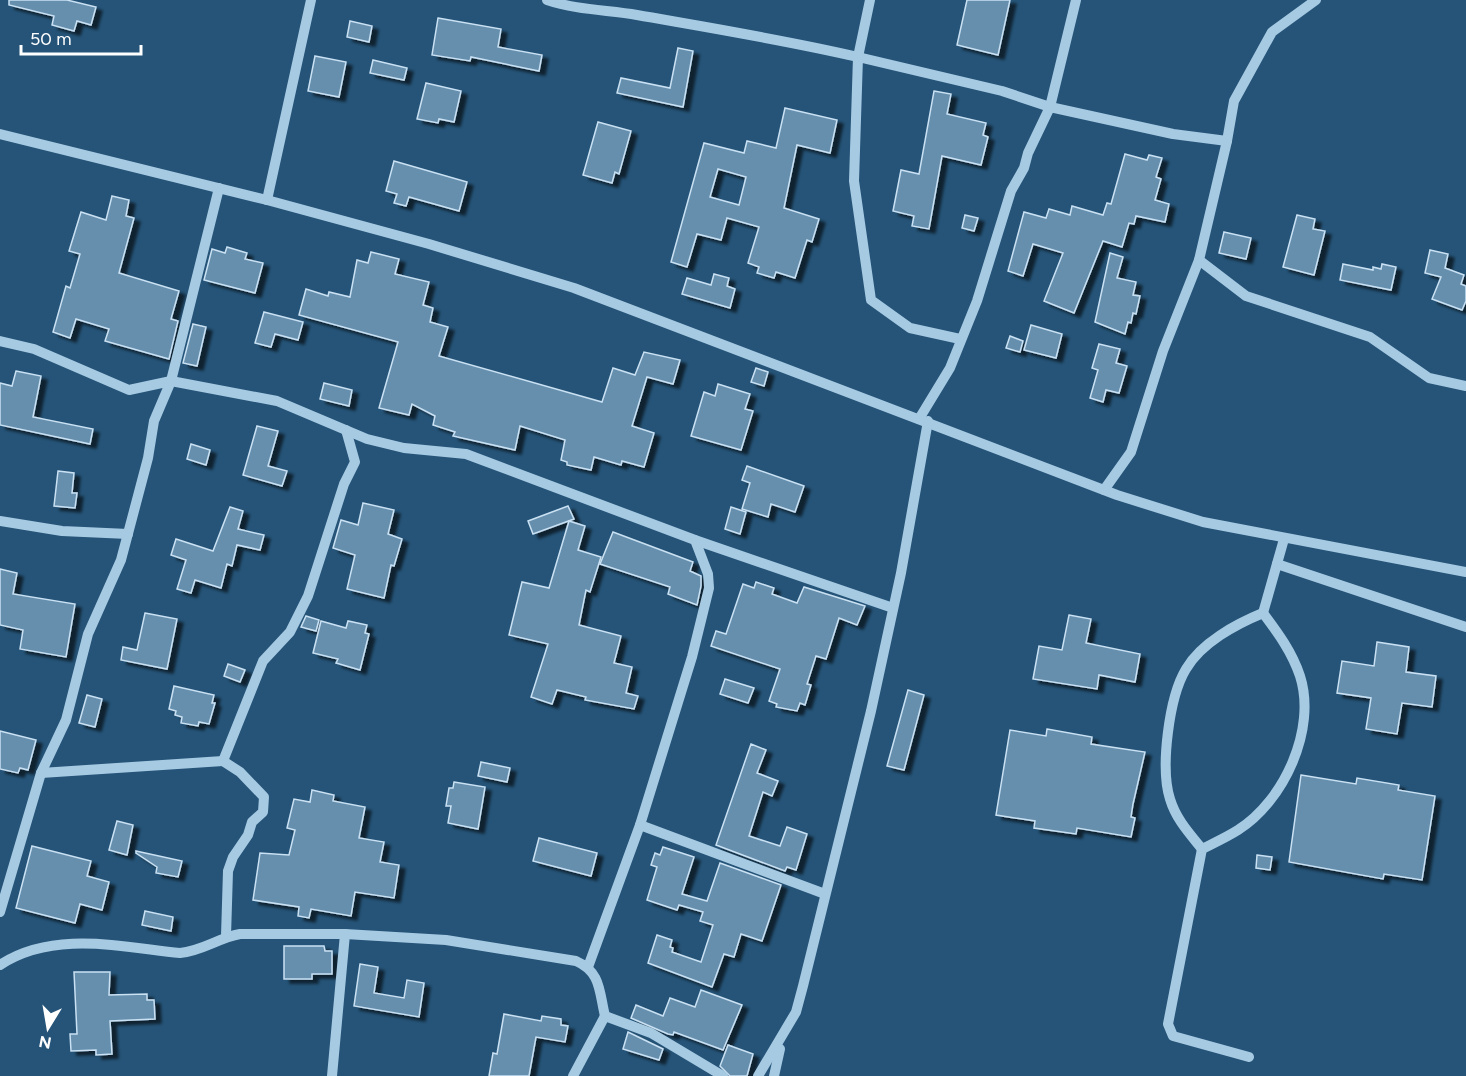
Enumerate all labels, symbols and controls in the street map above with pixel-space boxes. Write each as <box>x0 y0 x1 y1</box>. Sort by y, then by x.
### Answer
scale bar <box>21 18 141 56</box>
text: 50 m <box>30 28 72 50</box>
north arrow <box>18 998 78 1058</box>
text: N <box>37 1032 53 1053</box>

